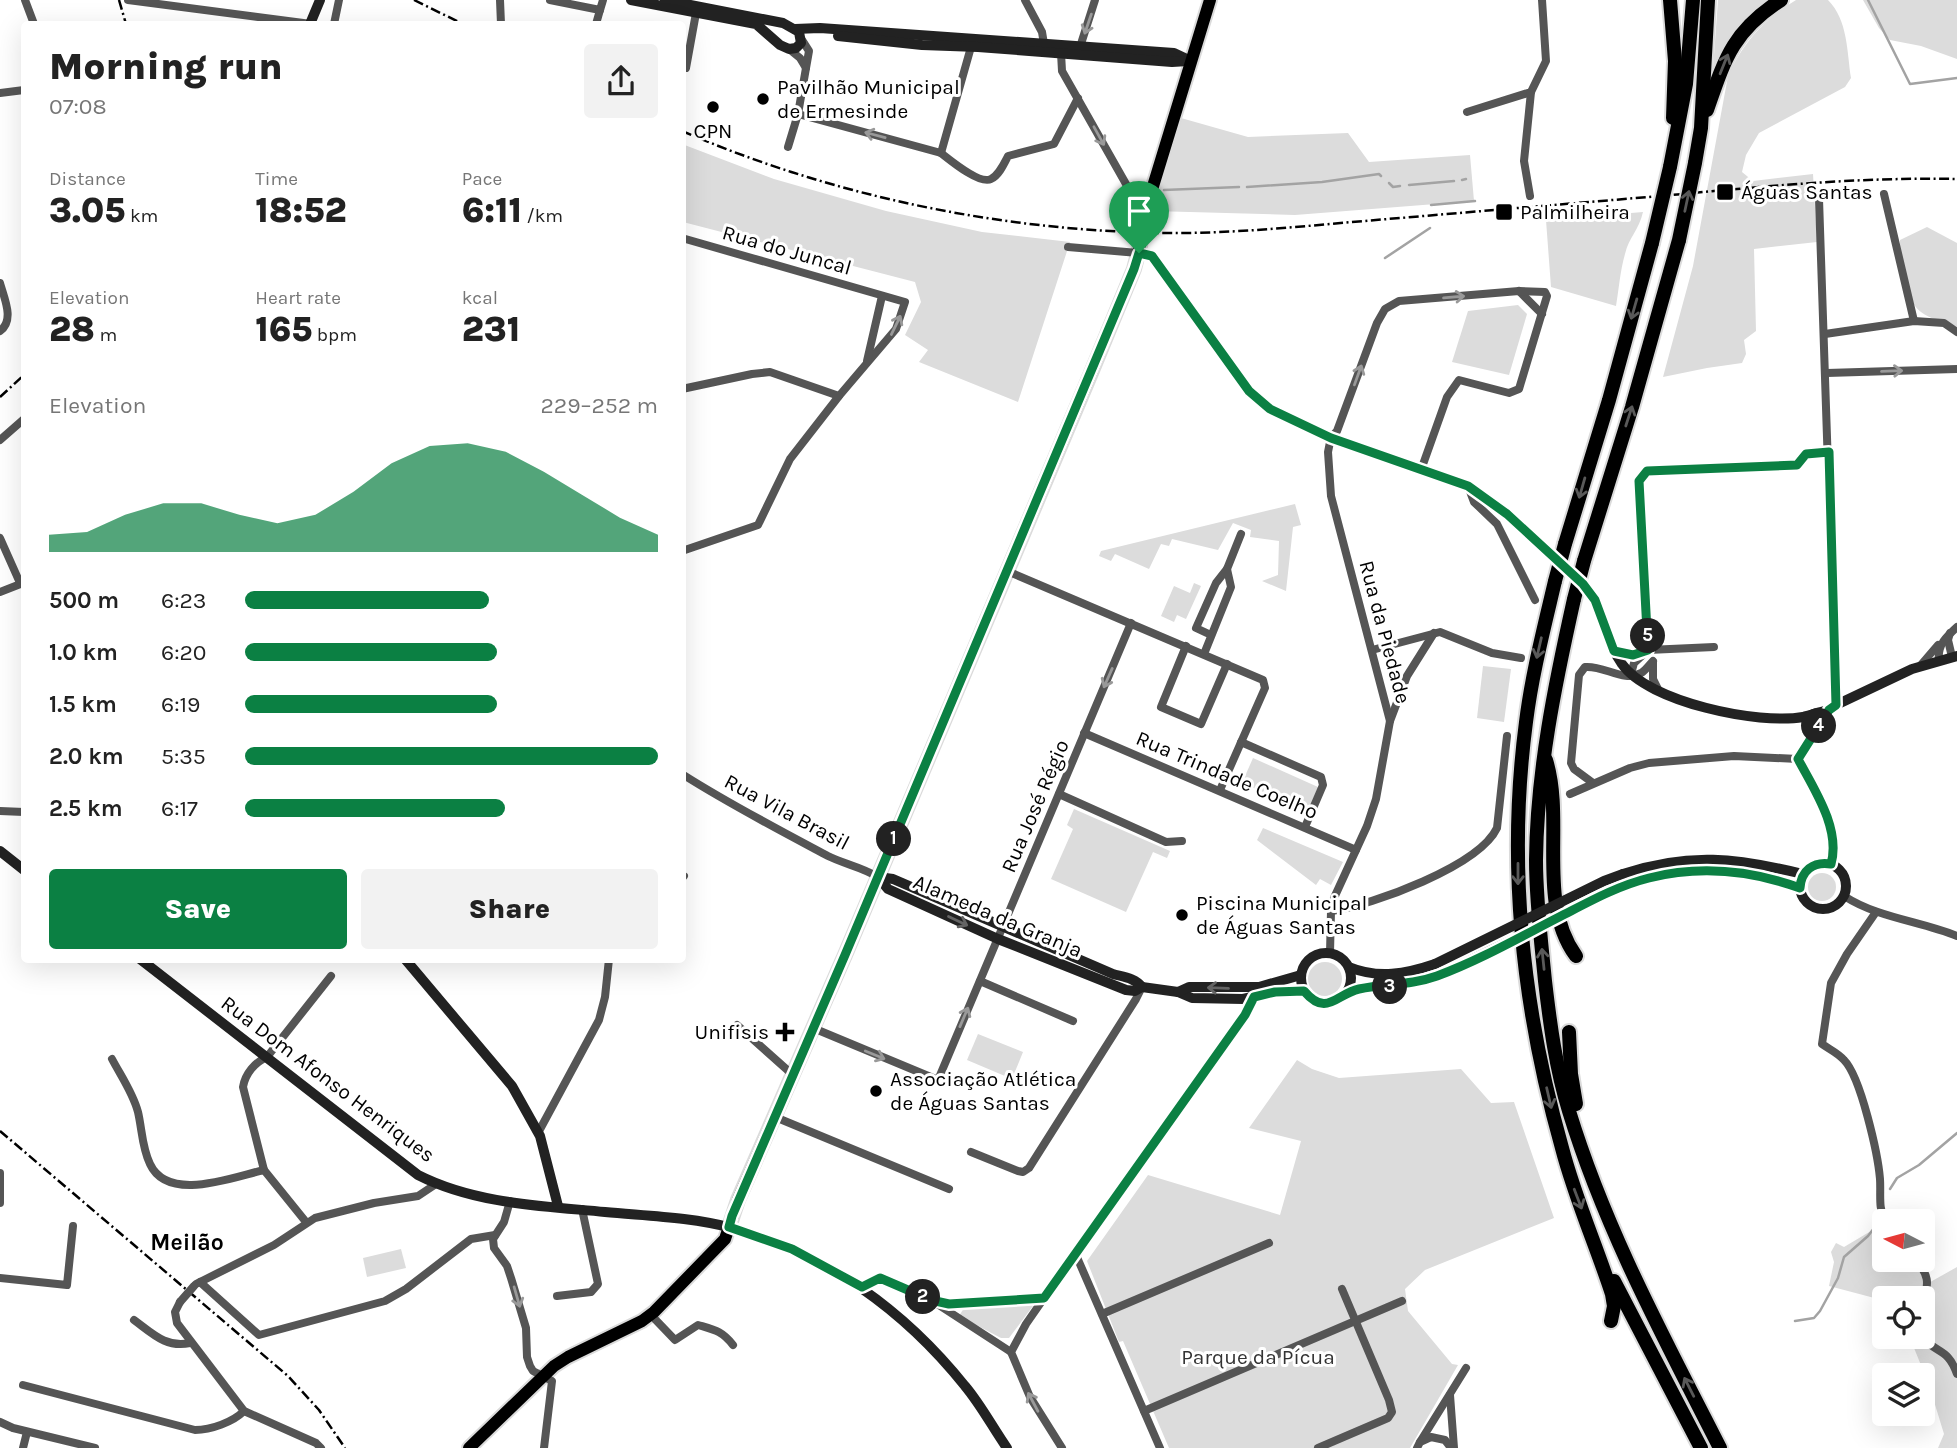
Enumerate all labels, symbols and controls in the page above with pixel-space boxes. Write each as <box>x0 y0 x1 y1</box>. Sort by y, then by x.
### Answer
one-way arrow <box>1080 12 1093 34</box>
text: Morning run <box>49 44 283 89</box>
button: share <box>584 44 658 118</box>
one-way arrow <box>1718 53 1731 75</box>
place label: Pavilhão Municipal de Ermesinde <box>777 75 960 123</box>
marker: Pavilhão Municipal de Ermesinde <box>755 91 771 107</box>
text: 07:08 <box>49 93 107 120</box>
marker: CPN <box>705 99 721 115</box>
place label: CPN <box>694 119 732 143</box>
one-way arrow <box>1093 125 1106 146</box>
one-way arrow <box>865 128 887 141</box>
text: Distance <box>49 168 126 190</box>
text: Time <box>255 168 298 190</box>
text: Pace <box>462 168 502 190</box>
place label: Águas Santas <box>1741 180 1873 204</box>
pin <box>1109 181 1169 253</box>
marker: Águas Santas <box>1715 182 1735 202</box>
text: 3.05 <box>49 190 125 231</box>
text: 18:52 <box>255 190 347 231</box>
text: 6:11 <box>462 190 522 231</box>
one-way arrow <box>1680 190 1694 213</box>
icon: arrive <box>1120 192 1158 230</box>
place label: Palmilheira <box>1520 200 1630 224</box>
marker: Palmilheira <box>1494 202 1514 222</box>
text: km <box>125 205 158 227</box>
text: /km <box>522 205 563 227</box>
street label: Rua do Juncal <box>720 220 854 280</box>
text: Elevation <box>49 287 129 309</box>
text: Heart rate <box>255 287 341 309</box>
text: kcal <box>462 287 498 309</box>
one-way arrow <box>1442 290 1465 303</box>
one-way arrow <box>1627 297 1640 319</box>
text: 28 <box>49 309 95 350</box>
text: 165 <box>255 309 312 350</box>
text: 231 <box>462 309 520 350</box>
one-way arrow <box>890 315 903 336</box>
text: m <box>95 324 117 346</box>
text: bpm <box>312 324 357 346</box>
one-way arrow <box>1880 364 1903 378</box>
one-way arrow <box>1352 365 1365 387</box>
text: Elevation <box>49 392 146 419</box>
text: 229–252 m <box>541 392 658 419</box>
one-way arrow <box>1624 405 1637 427</box>
one-way arrow <box>1574 477 1587 499</box>
street label: Rua da Piedade <box>1354 558 1416 706</box>
text: 500 m <box>49 587 119 614</box>
text: 6:23 <box>161 587 206 614</box>
pin: 5 <box>1630 618 1666 654</box>
text: 5 <box>1642 624 1653 646</box>
one-way arrow <box>1532 636 1545 658</box>
text: 1.0 km <box>49 639 118 666</box>
text: 6:20 <box>161 639 206 666</box>
one-way arrow <box>1101 667 1114 688</box>
text: 1.5 km <box>49 691 117 718</box>
text: 6:19 <box>161 691 200 718</box>
pin: 4 <box>1801 708 1836 744</box>
text: 4 <box>1813 714 1824 736</box>
street label: Rua Trindade Coelho <box>1133 726 1321 824</box>
street label: Rua José Régio <box>996 736 1074 876</box>
text: 2.0 km <box>49 743 124 770</box>
text: 5:35 <box>161 743 206 770</box>
street label: Rua Vila Brasil <box>720 769 854 855</box>
text: 2.5 km <box>49 795 123 822</box>
text: 6:17 <box>161 795 198 822</box>
pin: 1 <box>876 822 912 856</box>
text: 1 <box>890 827 897 849</box>
one-way arrow <box>1511 862 1525 885</box>
button: Save <box>49 869 347 949</box>
button: Share <box>361 869 658 949</box>
street label: Alameda da Granja <box>910 870 1086 962</box>
place label: Piscina Municipal de Águas Santas <box>1196 891 1367 939</box>
marker: Piscina Municipal de Águas Santas <box>1174 907 1190 923</box>
one-way arrow <box>947 915 968 928</box>
one-way arrow <box>1536 948 1549 971</box>
pin: 3 <box>1372 970 1408 1004</box>
text: 3 <box>1384 975 1395 997</box>
one-way arrow <box>1207 981 1230 994</box>
street label: Rua Dom Afonso Henriques <box>217 991 439 1167</box>
one-way arrow <box>958 1007 971 1029</box>
place label: Unifisis <box>695 1020 769 1044</box>
marker: Unifisis <box>775 1022 795 1042</box>
one-way arrow <box>864 1049 885 1062</box>
place label: Associação Atlética de Águas Santas <box>890 1067 1076 1115</box>
marker: Associação Atlética de Águas Santas <box>868 1083 884 1099</box>
one-way arrow <box>1543 1087 1556 1109</box>
one-way arrow <box>1573 1188 1586 1210</box>
north arrow <box>1872 1209 1936 1272</box>
map controls <box>1872 1209 1935 1426</box>
district label: Meilão <box>150 1229 224 1256</box>
pin: 2 <box>906 1280 940 1314</box>
text: 2 <box>917 1285 928 1307</box>
one-way arrow <box>511 1286 524 1308</box>
button: locate <box>1872 1286 1935 1349</box>
park label: Parque da Pícua <box>1181 1345 1335 1369</box>
button: layers <box>1872 1363 1935 1426</box>
one-way arrow <box>1682 1377 1696 1398</box>
one-way arrow <box>1026 1392 1039 1413</box>

